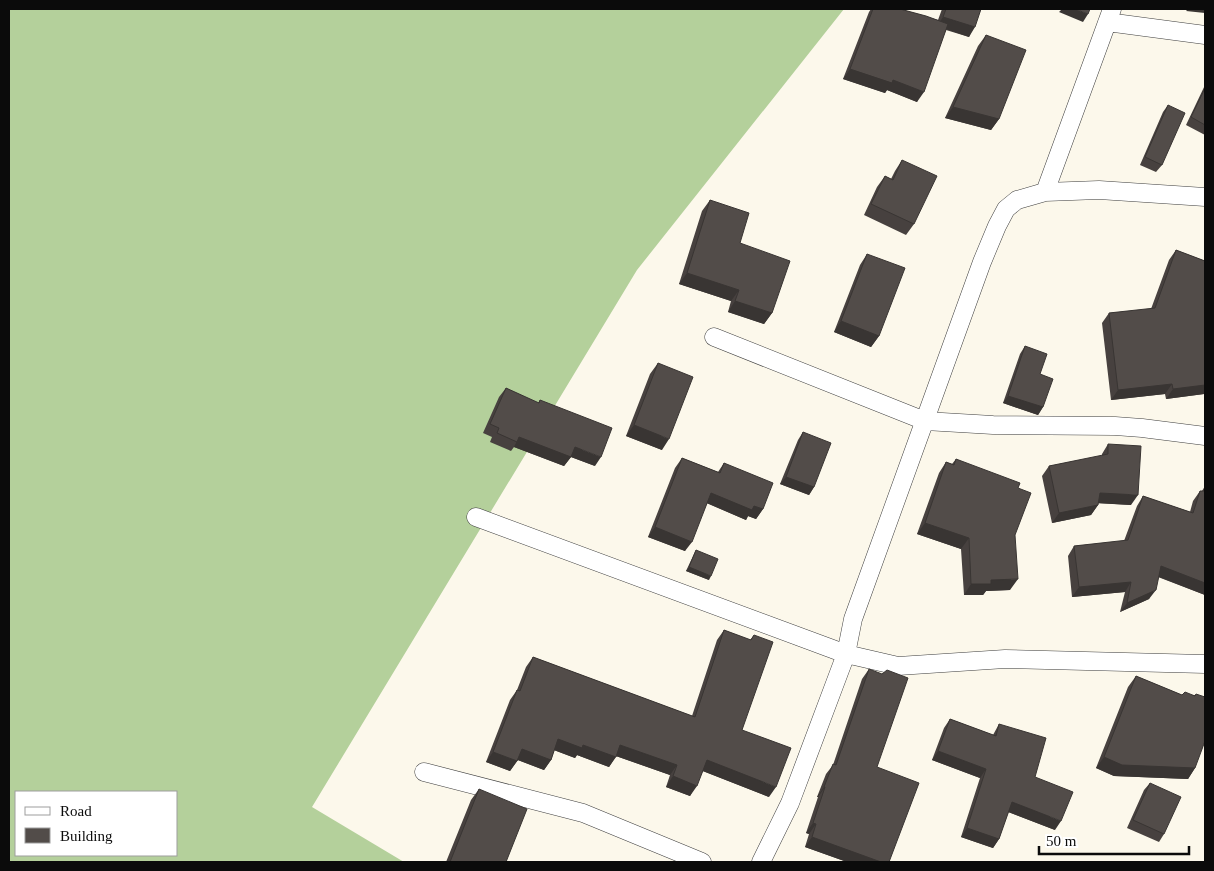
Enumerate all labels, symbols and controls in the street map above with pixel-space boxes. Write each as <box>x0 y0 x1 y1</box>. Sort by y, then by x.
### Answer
legend <box>15 791 178 856</box>
text: Road <box>60 803 92 819</box>
scale bar <box>1039 824 1189 856</box>
text: Building <box>60 828 113 844</box>
text: 50 m <box>1046 833 1077 849</box>

